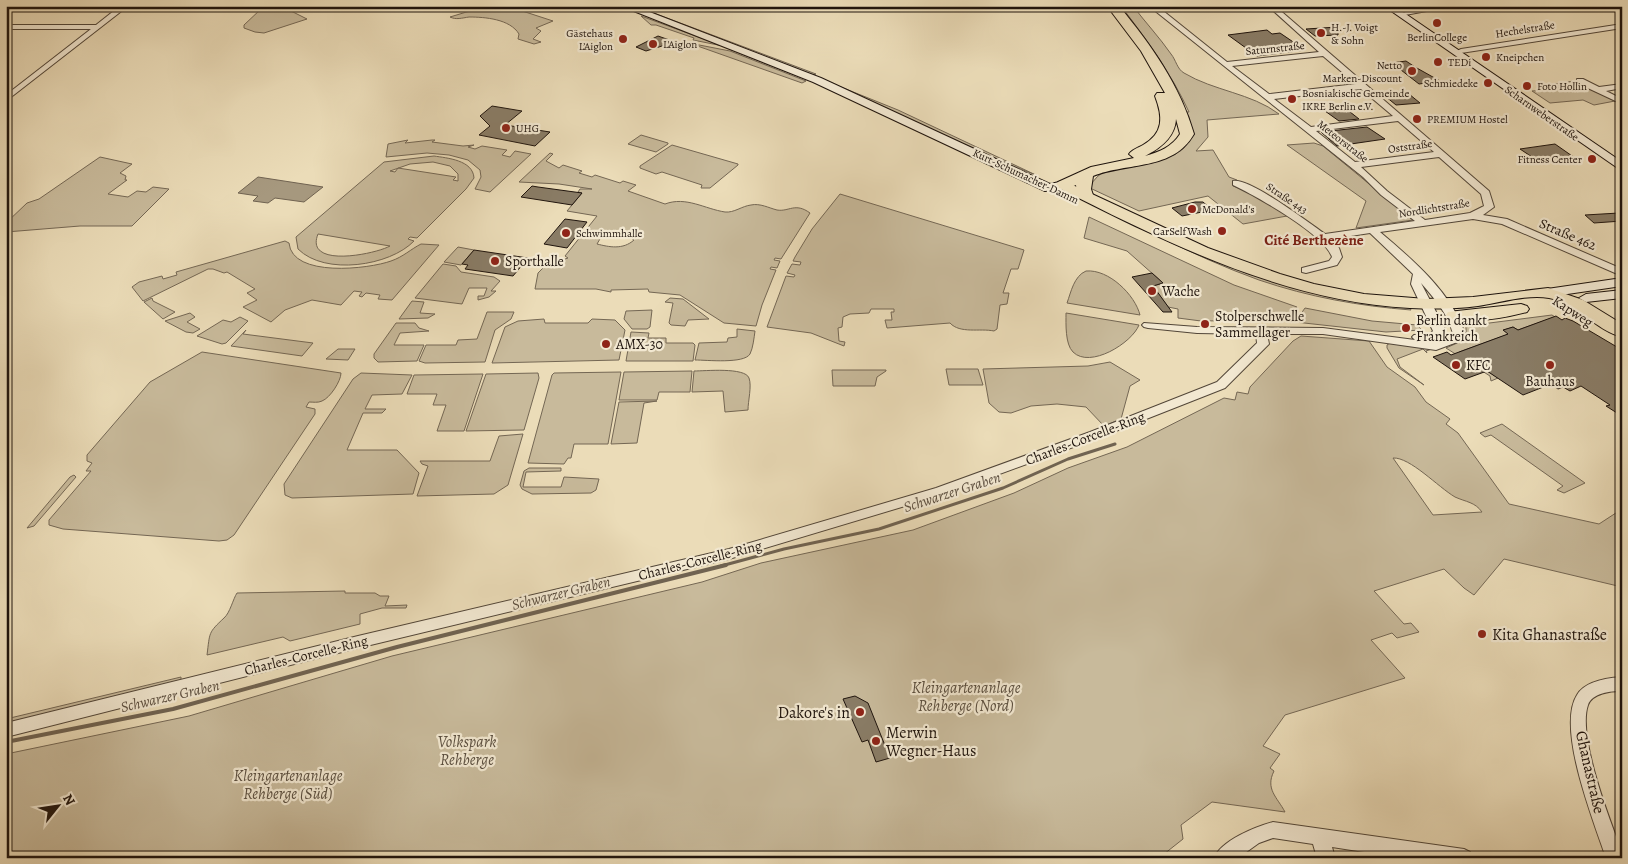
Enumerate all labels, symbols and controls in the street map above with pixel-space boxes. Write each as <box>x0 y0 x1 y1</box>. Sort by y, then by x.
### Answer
marker: BerlinCollege <box>1431 17 1443 29</box>
street label: Hechelstraße <box>1494 17 1556 42</box>
place label: H.-J. Voigt & Sohn <box>1331 20 1378 48</box>
place label: Gästehaus L’Aiglon <box>566 26 613 54</box>
marker: H.-J. Voigt & Sohn <box>1315 27 1327 39</box>
place label: BerlinCollege <box>1407 30 1467 45</box>
marker: Gästehaus L’Aiglon <box>617 33 629 45</box>
place label: L'Aiglon <box>663 37 697 52</box>
marker: L'Aiglon <box>647 38 659 50</box>
street label: Saturnstraße <box>1245 38 1305 59</box>
place label: Kneipchen <box>1496 50 1544 65</box>
marker: Kneipchen <box>1480 51 1492 63</box>
place label: TEDi <box>1448 55 1471 70</box>
marker: TEDi <box>1432 56 1444 68</box>
place label: Netto Marken-Discount <box>1323 58 1403 86</box>
marker: Netto Marken-Discount <box>1406 65 1418 77</box>
place label: Schmiedeke <box>1424 76 1478 91</box>
marker: Schmiedeke <box>1482 77 1494 89</box>
place label: Foto Hollin <box>1537 79 1587 94</box>
marker: Foto Hollin <box>1521 80 1533 92</box>
street label: Scharnweberstraße <box>1502 82 1582 145</box>
place label: Bosniakische Gemeinde IKRE Berlin e.V. <box>1302 86 1409 114</box>
marker: Bosniakische Gemeinde IKRE Berlin e.V. <box>1286 93 1298 105</box>
place label: PREMIUM Hostel <box>1427 112 1508 127</box>
marker: PREMIUM Hostel <box>1411 113 1423 125</box>
street label: Meteorstraße <box>1314 117 1371 166</box>
place label: UHG <box>516 121 539 136</box>
marker: UHG <box>500 122 512 134</box>
street label: Oststraße <box>1387 136 1433 157</box>
street label: Kurt-Schumacher-Damm <box>970 145 1081 208</box>
place label: Fitness Center <box>1517 152 1582 167</box>
marker: Fitness Center <box>1586 153 1598 165</box>
street label: Straße 443 <box>1263 179 1310 218</box>
street label: Nordlichtstraße <box>1397 195 1471 222</box>
place label: McDonald's <box>1202 202 1255 217</box>
marker: McDonald's <box>1186 203 1198 215</box>
street label: Straße 462 <box>1536 214 1600 255</box>
place label: CarSelfWash <box>1153 224 1212 239</box>
marker: CarSelfWash <box>1216 225 1228 237</box>
place label: Schwimmhalle <box>576 226 642 241</box>
marker: Schwimmhalle <box>560 227 572 239</box>
district label: Cité Berthezène <box>1264 230 1364 250</box>
place label: Sporthalle <box>505 252 564 271</box>
marker: Sporthalle <box>489 255 501 267</box>
place label: Wache <box>1161 282 1200 301</box>
marker: Wache <box>1146 285 1158 297</box>
street label: Kapweg <box>1549 291 1597 332</box>
place label: Stolperschwelle Sammellager <box>1215 307 1304 342</box>
place label: Berlin dankt Frankreich <box>1416 311 1487 346</box>
marker: Stolperschwelle Sammellager <box>1199 318 1211 330</box>
marker: Berlin dankt Frankreich <box>1400 322 1412 334</box>
place label: AMX-30 <box>615 335 663 354</box>
marker: AMX-30 <box>600 338 612 350</box>
place label: KFC <box>1466 356 1491 375</box>
marker: KFC <box>1450 359 1462 371</box>
marker: Bauhaus <box>1544 359 1556 371</box>
place label: Bauhaus <box>1525 372 1575 391</box>
street label: Charles-Corcelle-Ring <box>1023 407 1148 470</box>
water label: Schwarzer Graben <box>901 467 1003 517</box>
street label: Charles-Corcelle-Ring <box>636 536 764 585</box>
water label: Schwarzer Graben <box>510 571 612 615</box>
place label: Kita Ghanastraße <box>1492 624 1607 646</box>
marker: Kita Ghanastraße <box>1476 628 1488 640</box>
street label: Charles-Corcelle-Ring <box>242 631 370 680</box>
water label: Schwarzer Graben <box>119 675 221 717</box>
park label: Kleingartenanlage Rehberge (Nord) <box>911 677 1021 717</box>
place label: Dakore's in <box>778 702 850 724</box>
marker: Dakore's in <box>854 706 866 718</box>
place label: Merwin Wegner-Haus <box>885 722 976 762</box>
street label: Ghanastraße <box>1570 729 1610 816</box>
park label: Volkspark Rehberge <box>438 731 496 771</box>
marker: Merwin Wegner-Haus <box>870 735 882 747</box>
park label: Kleingartenanlage Rehberge (Süd) <box>233 765 343 805</box>
north arrow <box>32 782 82 832</box>
text: N <box>58 791 80 809</box>

